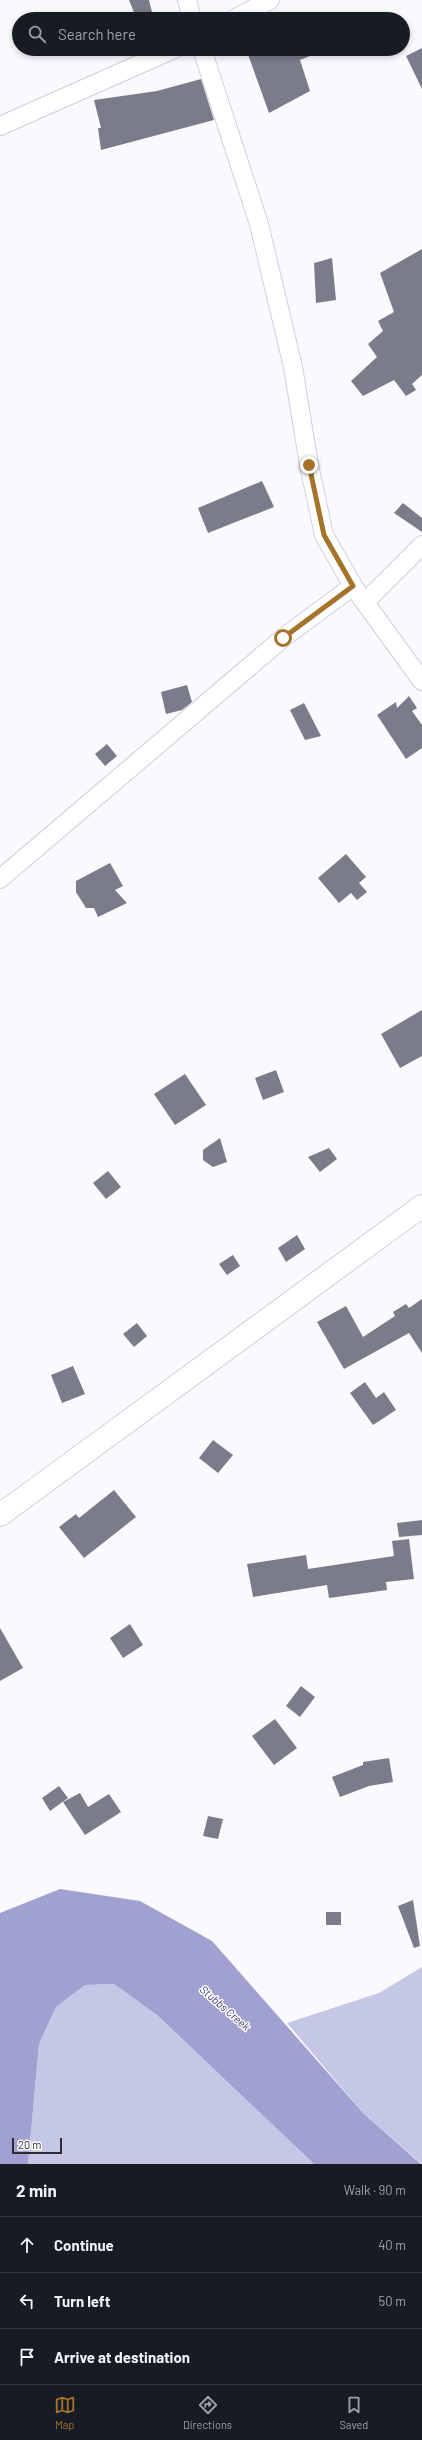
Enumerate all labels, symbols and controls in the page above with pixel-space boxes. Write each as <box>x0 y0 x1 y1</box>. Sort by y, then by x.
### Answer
search box <box>12 12 410 56</box>
icon: search <box>26 23 48 45</box>
text: Search here <box>58 25 136 43</box>
route end <box>300 456 318 474</box>
route start <box>274 629 292 647</box>
water label: Stubbs Creek <box>198 1982 253 2033</box>
scale bar <box>12 2136 62 2155</box>
text: 20 m <box>18 2138 41 2151</box>
text: 2 min <box>16 2180 57 2200</box>
text: Walk · 90 m <box>344 2182 406 2198</box>
icon: ahead <box>16 2234 38 2256</box>
text: Continue <box>54 2236 114 2254</box>
text: 40 m <box>378 2237 406 2253</box>
icon: left <box>16 2290 38 2312</box>
text: Turn left <box>54 2292 110 2310</box>
text: 50 m <box>379 2293 406 2309</box>
icon: arrive <box>16 2346 38 2368</box>
text: Arrive at destination <box>54 2348 190 2366</box>
tab: Map <box>54 2394 76 2431</box>
tab: Directions <box>183 2394 232 2431</box>
tab: Saved <box>339 2394 368 2431</box>

